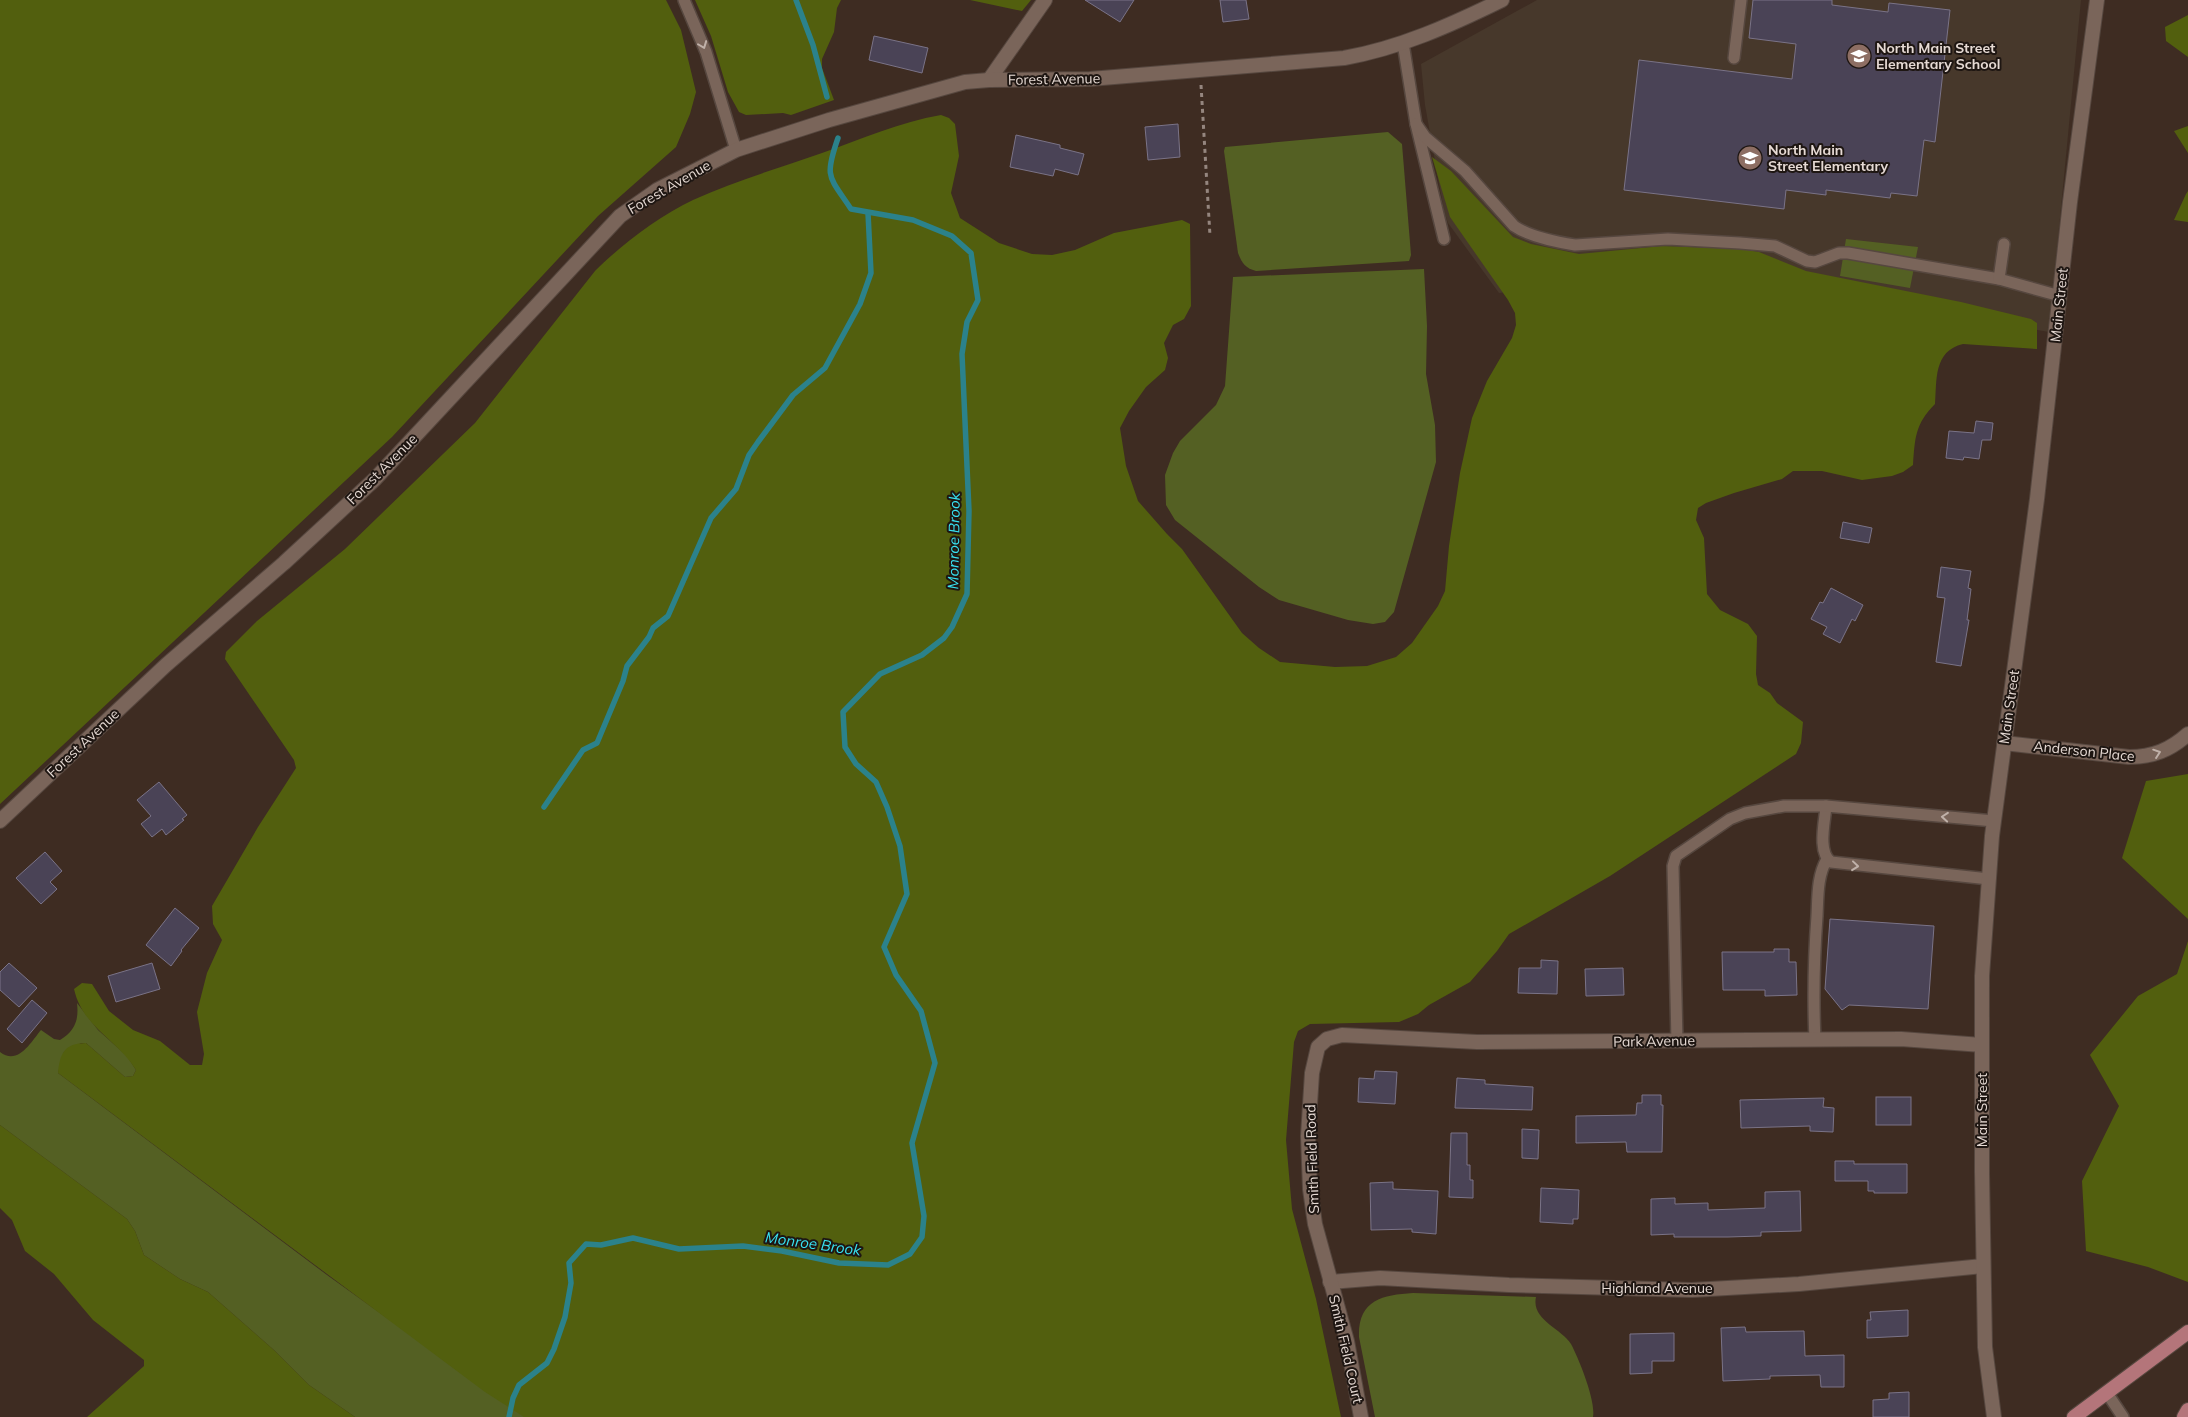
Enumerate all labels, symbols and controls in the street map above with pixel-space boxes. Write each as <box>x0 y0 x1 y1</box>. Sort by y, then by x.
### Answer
place label: North Main Street Elementary School <box>1876 39 2000 73</box>
one-way arrow <box>697 40 707 49</box>
school or university icon: North Main Street Elementary School <box>1846 43 1872 69</box>
street label: Forest Avenue <box>1008 69 1100 89</box>
place label: North Main Street Elementary <box>1768 141 1888 175</box>
school or university icon: North Main Street Elementary <box>1737 145 1763 171</box>
street label: Forest Avenue <box>624 156 714 218</box>
street label: Main Street <box>2046 267 2072 343</box>
street label: Forest Avenue <box>343 430 421 508</box>
water label: Monroe Brook <box>943 491 964 589</box>
street label: Main Street <box>1995 669 2023 745</box>
street label: Forest Avenue <box>43 705 123 781</box>
street label: Anderson Place <box>2033 737 2135 765</box>
one-way arrow <box>2152 749 2161 759</box>
one-way arrow <box>1941 812 1949 823</box>
one-way arrow <box>1852 860 1860 871</box>
street label: Park Avenue <box>1613 1031 1695 1051</box>
street label: Main Street <box>1973 1073 1991 1147</box>
street label: Smith Field Road <box>1301 1104 1323 1214</box>
water label: Monroe Brook <box>764 1227 863 1260</box>
street label: Highland Avenue <box>1601 1279 1713 1297</box>
street label: Smith Field Court <box>1325 1293 1367 1405</box>

